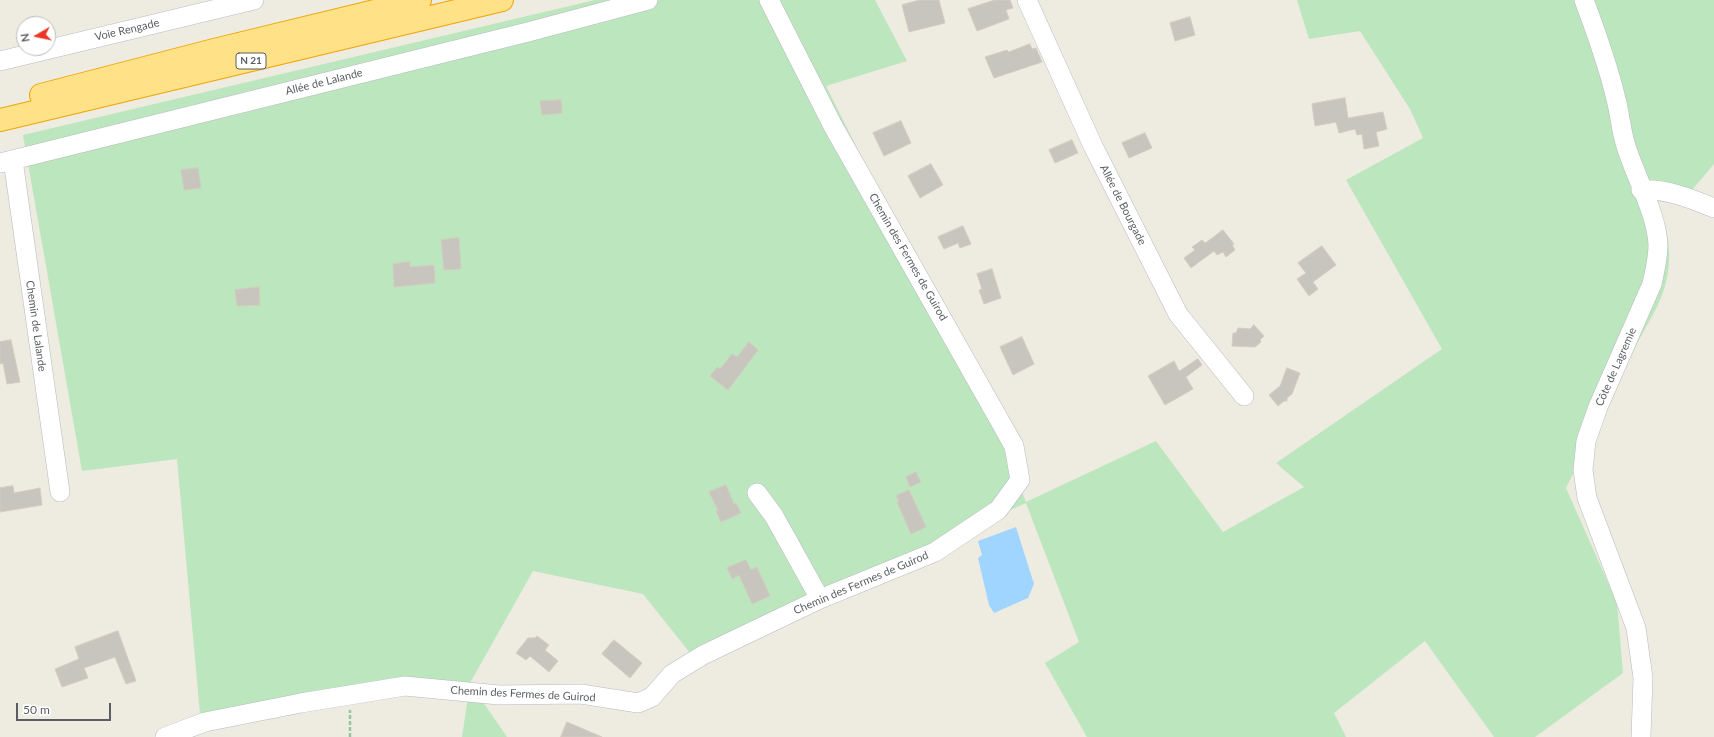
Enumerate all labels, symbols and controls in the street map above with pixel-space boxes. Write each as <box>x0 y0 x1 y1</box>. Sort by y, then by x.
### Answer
north arrow <box>16 16 56 56</box>
street label: Voie Rengade <box>93 16 161 44</box>
text: N <box>18 33 32 43</box>
road number: N 21 <box>236 53 266 69</box>
street label: Allée de Lalande <box>284 66 364 98</box>
street label: Allée de Bourgade <box>1097 163 1149 247</box>
street label: Chemin des Fermes de Guirod <box>866 191 950 323</box>
street label: Chemin de Lalande <box>23 280 49 372</box>
street label: Côte de Lagremie <box>1593 326 1639 408</box>
street label: Chemin des Fermes de Guirod <box>792 549 930 617</box>
street label: Chemin des Fermes de Guirod <box>450 684 596 704</box>
scale bar <box>18 695 113 721</box>
text: 50 m <box>23 702 50 717</box>

